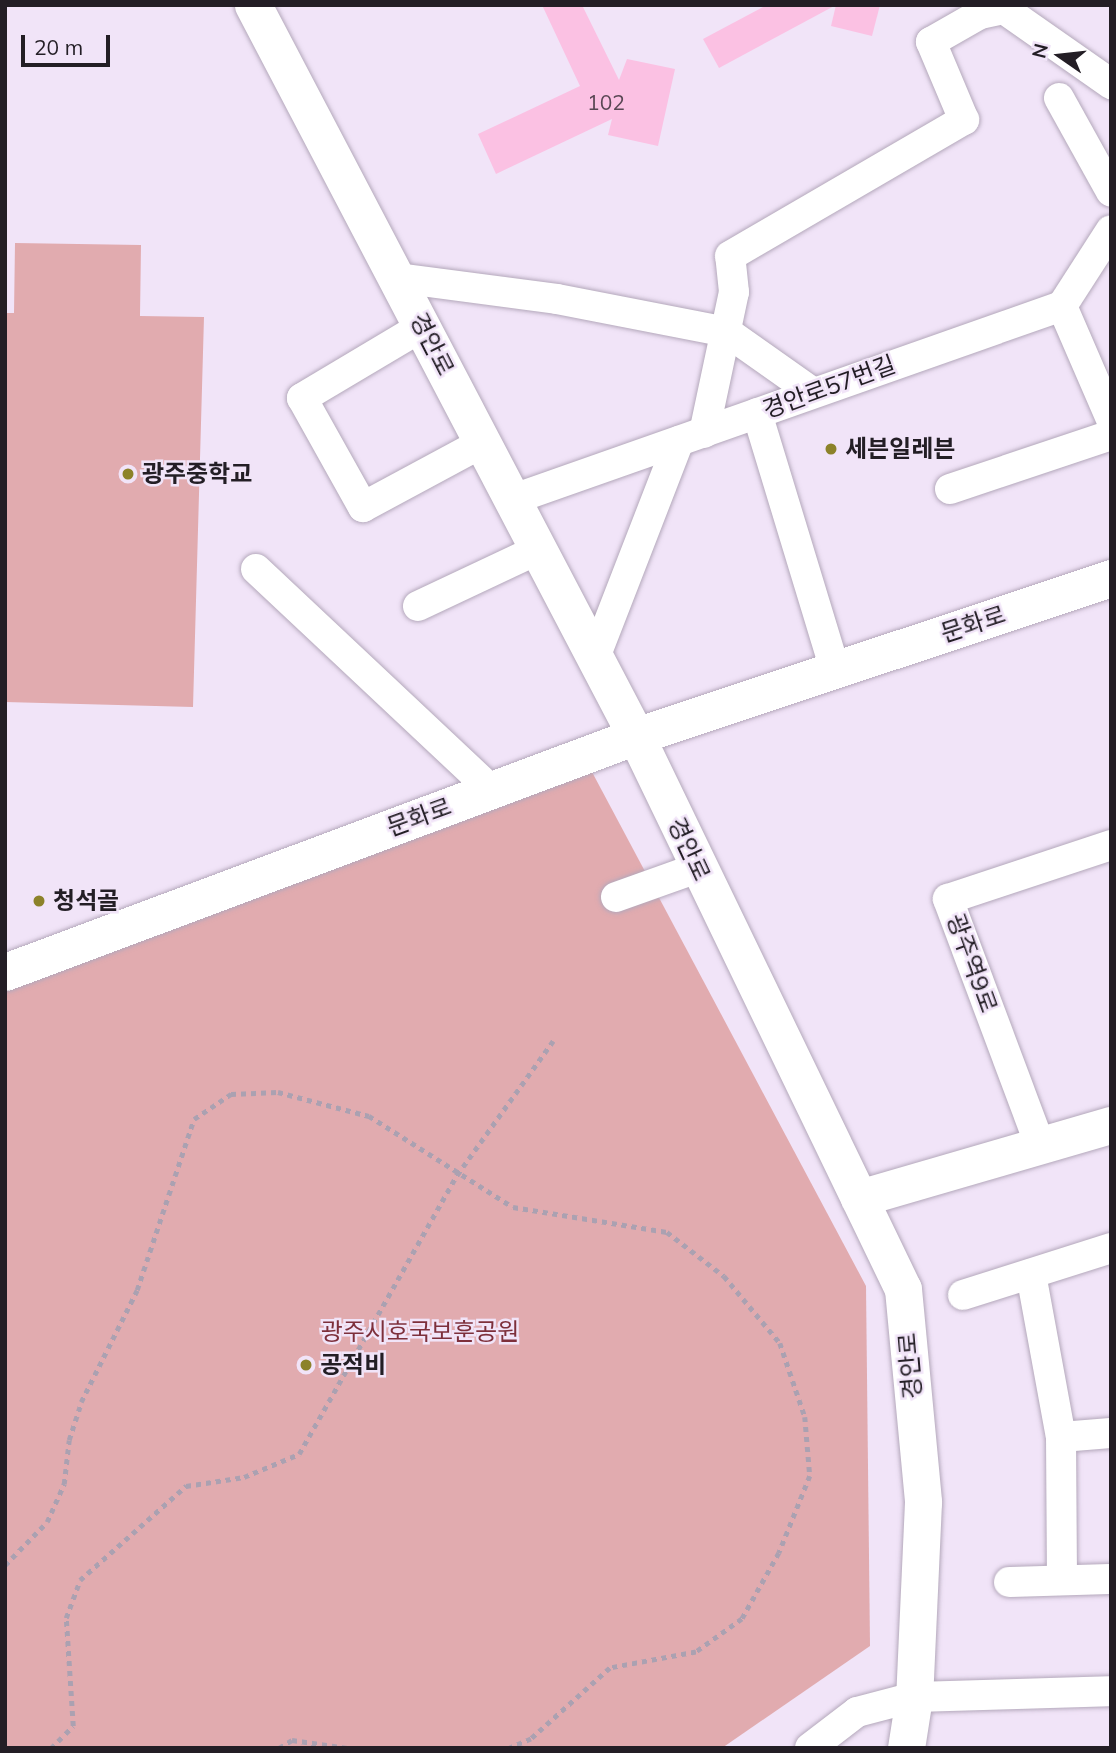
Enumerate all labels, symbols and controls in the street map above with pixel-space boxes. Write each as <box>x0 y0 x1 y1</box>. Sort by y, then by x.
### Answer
scale bar <box>24 21 114 65</box>
north arrow <box>1025 21 1095 91</box>
text: 20 m <box>34 34 83 60</box>
text: N <box>1026 41 1053 61</box>
house number: 102 <box>587 89 625 115</box>
street label: 경안로 <box>404 308 460 380</box>
street label: 경안로57번길 <box>759 350 899 424</box>
place label: 세븐일레븐 <box>845 435 955 463</box>
marker: 세븐일레븐 <box>823 441 839 457</box>
place label: 광주중학교 <box>142 460 252 488</box>
marker: 광주중학교 <box>120 466 136 482</box>
street label: 문화로 <box>937 600 1009 648</box>
street label: 문화로 <box>383 792 455 842</box>
street label: 경안로 <box>662 813 716 885</box>
place label: 청석골 <box>53 887 119 915</box>
marker: 청석골 <box>31 893 47 909</box>
street label: 광주역9로 <box>941 910 1003 1016</box>
park label: 광주시호국보훈공원 <box>321 1318 519 1346</box>
street label: 경안로 <box>893 1332 927 1400</box>
place label: 공적비 <box>320 1351 386 1379</box>
marker: 공적비 <box>298 1357 314 1373</box>

